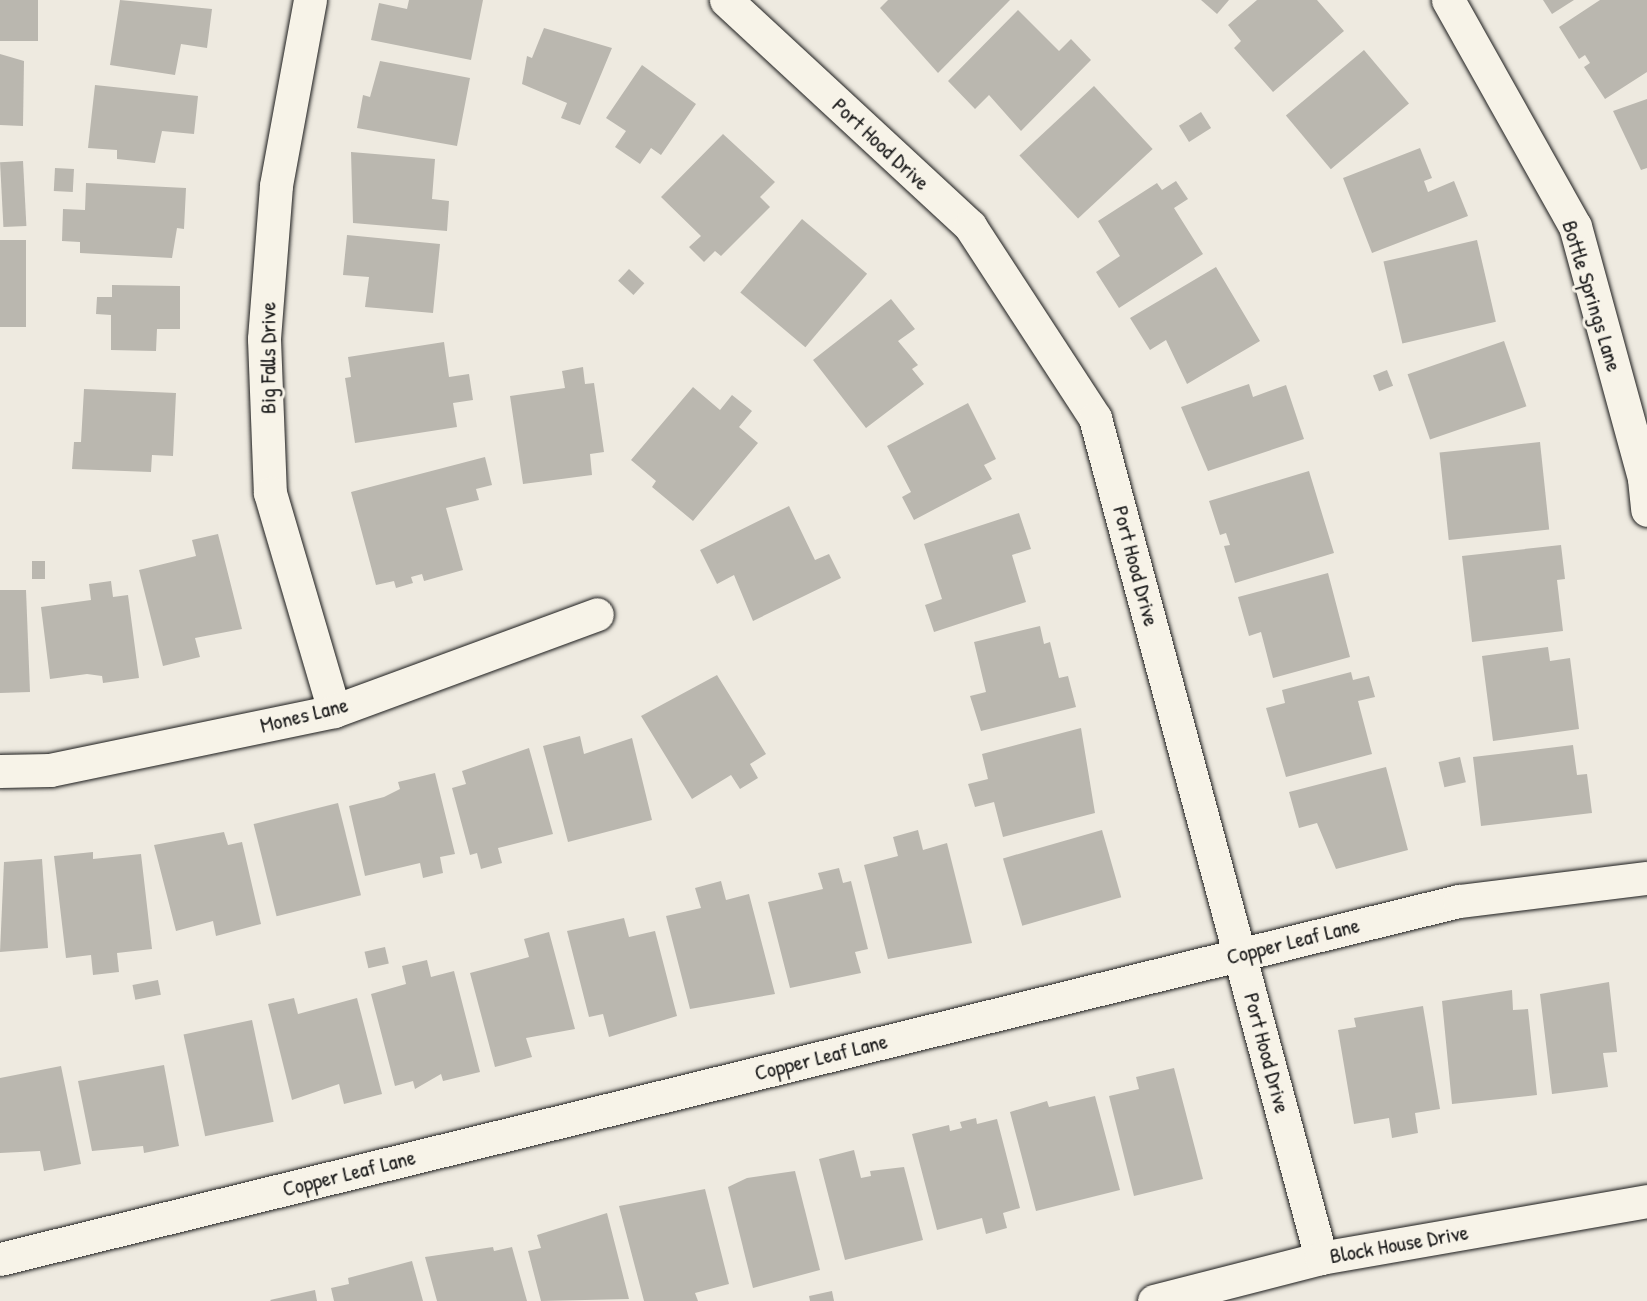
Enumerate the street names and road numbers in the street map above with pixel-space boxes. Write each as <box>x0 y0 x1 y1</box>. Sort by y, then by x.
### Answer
street label: Port Hood Drive <box>827 92 935 196</box>
street label: Bottle Springs Lane <box>1556 217 1628 375</box>
street label: Big Falls Drive <box>255 302 281 414</box>
street label: Port Hood Drive <box>1107 503 1165 629</box>
street label: Mones Lane <box>257 691 351 739</box>
street label: Copper Leaf Lane <box>1224 912 1362 970</box>
street label: Port Hood Drive <box>1238 990 1296 1116</box>
street label: Copper Leaf Lane <box>752 1028 890 1086</box>
street label: Copper Leaf Lane <box>280 1144 418 1202</box>
street label: Block House Drive <box>1328 1219 1470 1269</box>

